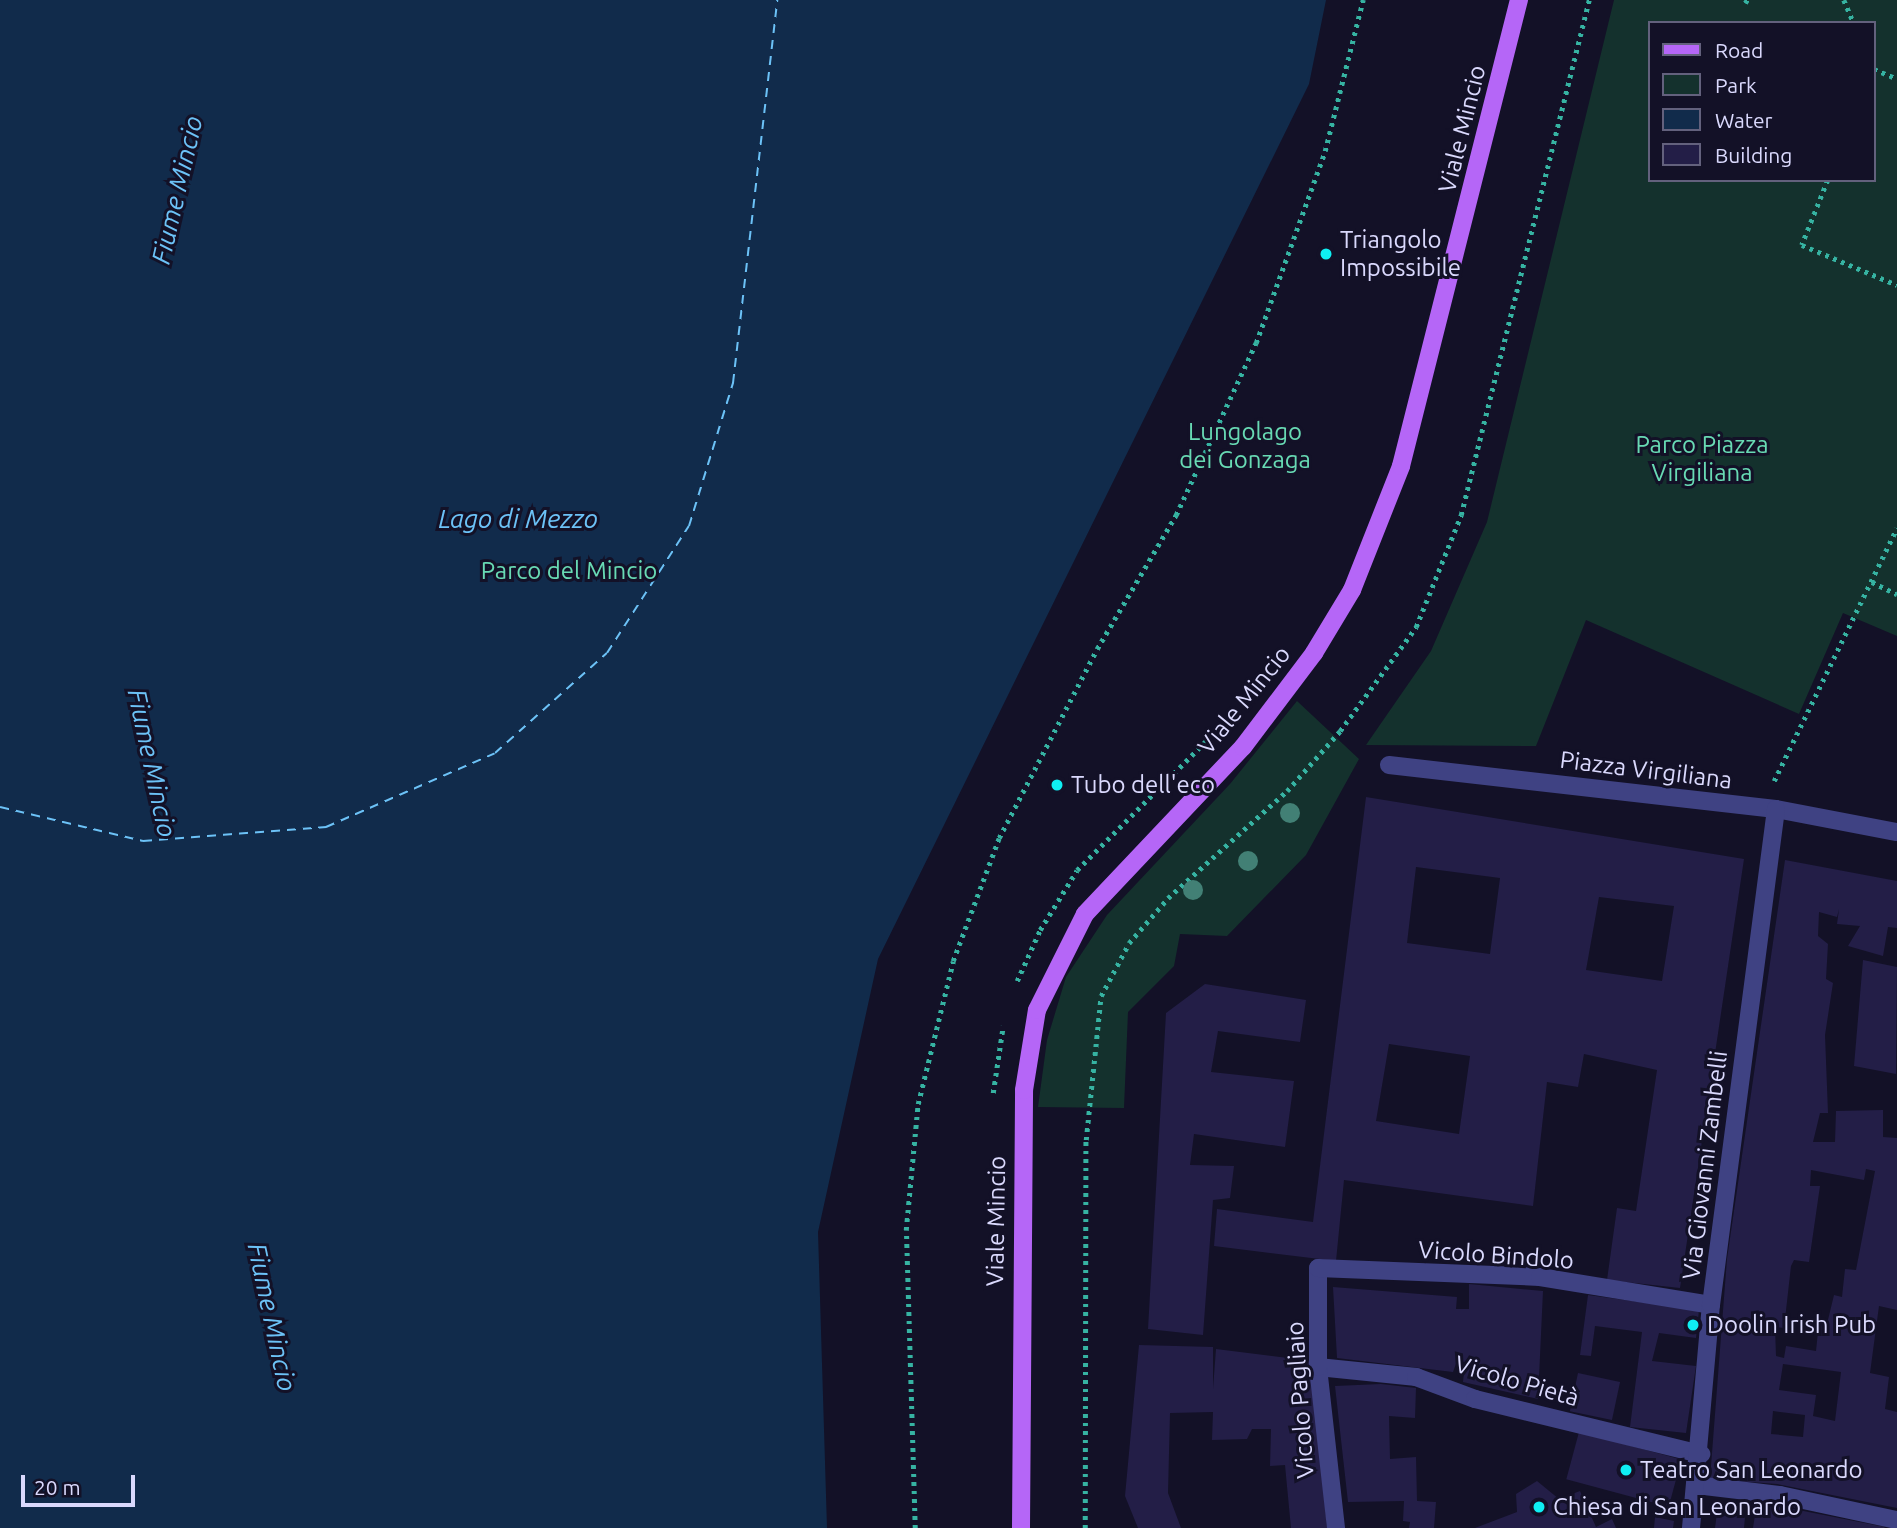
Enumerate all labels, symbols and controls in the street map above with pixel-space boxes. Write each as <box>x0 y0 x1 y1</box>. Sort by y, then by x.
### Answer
legend <box>1648 21 1876 182</box>
text: Road <box>1715 38 1763 62</box>
street label: Viale Mincio <box>1432 62 1492 196</box>
text: Park <box>1715 73 1757 97</box>
text: Water <box>1715 108 1773 132</box>
water label: Fiume Mincio <box>145 113 209 267</box>
text: Building <box>1715 143 1792 167</box>
place label: Triangolo Impossibile <box>1340 226 1461 282</box>
marker: Triangolo Impossibile <box>1318 246 1334 262</box>
park label: Lungolago dei Gonzaga <box>1179 418 1311 474</box>
park label: Parco Piazza Virgiliana <box>1635 431 1769 487</box>
water label: Lago di Mezzo <box>438 503 598 535</box>
park label: Parco del Mincio <box>481 557 657 585</box>
street label: Viale Mincio <box>1192 640 1296 760</box>
water label: Fiume Mincio <box>121 686 183 840</box>
street label: Piazza Virgiliana <box>1558 745 1734 795</box>
place label: Tubo dell'eco <box>1071 771 1215 799</box>
marker: Tubo dell'eco <box>1049 777 1065 793</box>
street label: Via Giovanni Zambelli <box>1677 1049 1733 1281</box>
street label: Viale Mincio <box>980 1155 1012 1287</box>
street label: Vicolo Bindolo <box>1417 1235 1575 1275</box>
water label: Fiume Mincio <box>241 1240 303 1394</box>
place label: Doolin Irish Pub <box>1707 1311 1876 1339</box>
marker: Doolin Irish Pub <box>1685 1317 1701 1333</box>
street label: Vicolo Pagliaio <box>1280 1320 1320 1480</box>
street label: Vicolo Pietà <box>1452 1350 1582 1412</box>
place label: Teatro San Leonardo <box>1640 1456 1863 1484</box>
scale bar <box>24 1462 138 1506</box>
marker: Teatro San Leonardo <box>1618 1462 1634 1478</box>
text: 20 m <box>34 1475 81 1499</box>
place label: Chiesa di San Leonardo <box>1553 1493 1801 1521</box>
marker: Chiesa di San Leonardo <box>1531 1499 1547 1515</box>

